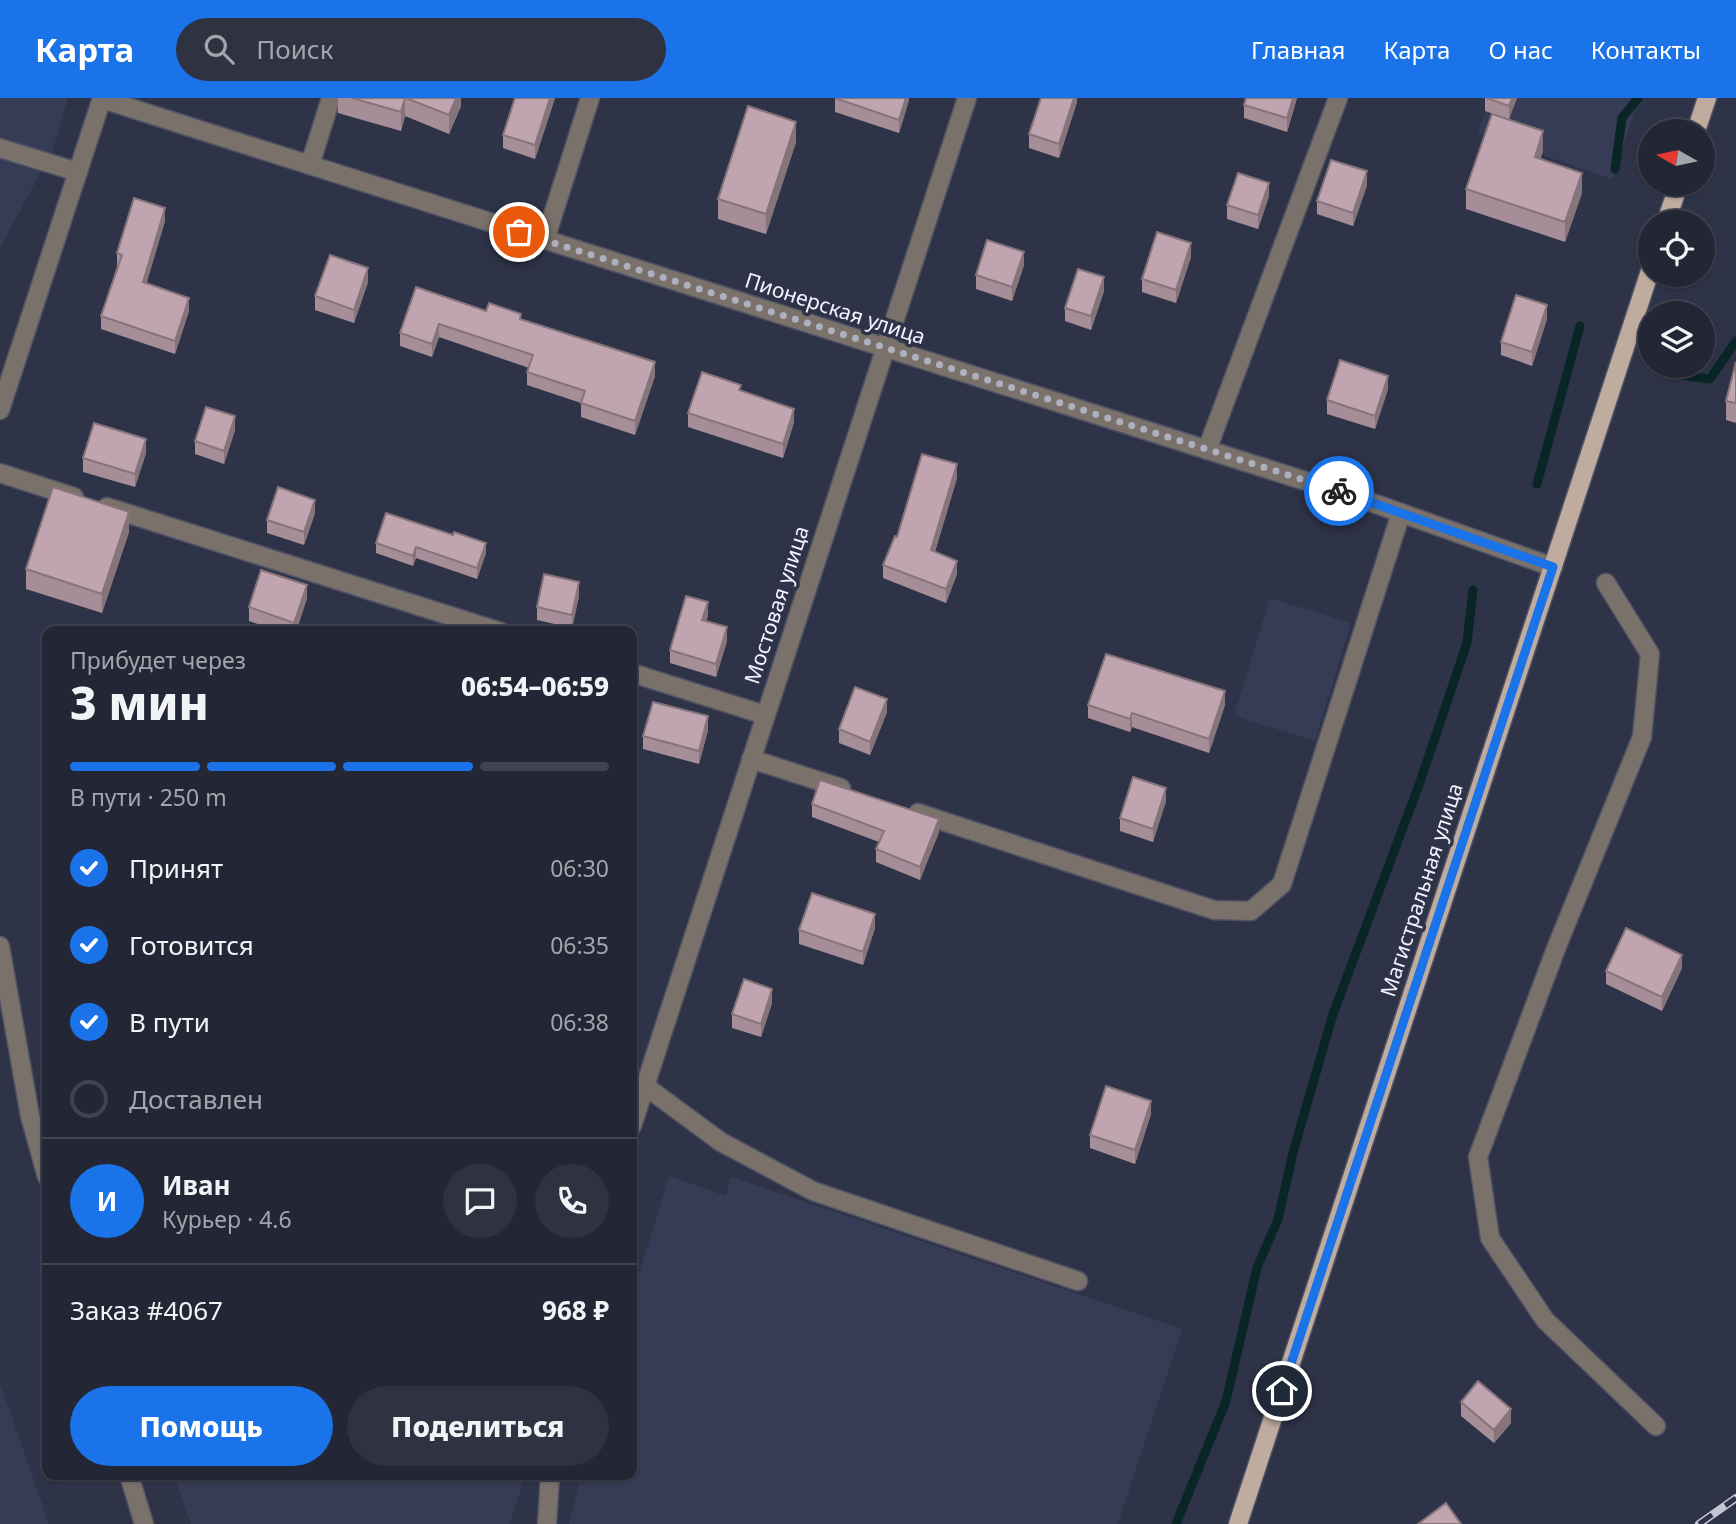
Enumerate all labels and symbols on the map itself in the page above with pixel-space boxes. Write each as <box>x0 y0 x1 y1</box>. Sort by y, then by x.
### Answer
north arrow <box>1638 119 1715 196</box>
pin <box>489 202 549 262</box>
street label: Пионерская улица <box>742 266 929 350</box>
courier <box>1304 456 1374 526</box>
street label: Мостовая улица <box>737 522 815 687</box>
street label: Магистральная улица <box>1373 779 1469 1000</box>
pin <box>1252 1361 1312 1421</box>

